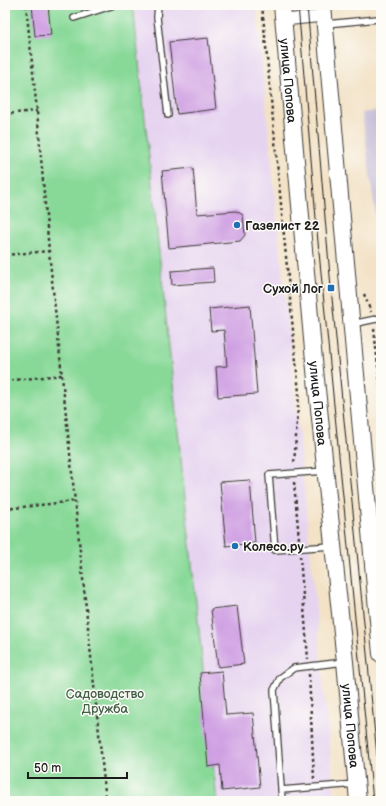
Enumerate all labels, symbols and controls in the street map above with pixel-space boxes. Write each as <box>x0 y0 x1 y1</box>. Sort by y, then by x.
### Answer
street label: улица Попова <box>276 38 300 124</box>
place label: Газелист 22 <box>245 218 320 234</box>
marker: Газелист 22 <box>232 220 242 230</box>
place label: Сухой Лог <box>263 281 324 297</box>
marker: Сухой Лог <box>326 283 336 293</box>
street label: улица Попова <box>305 360 330 447</box>
place label: Колесо.ру <box>243 539 304 555</box>
marker: Колесо.ру <box>230 541 240 551</box>
street label: улица Попова <box>338 683 362 769</box>
park label: Садоводство Дружба <box>66 686 144 717</box>
scale bar <box>28 754 127 780</box>
text: 50 m <box>34 761 61 776</box>

